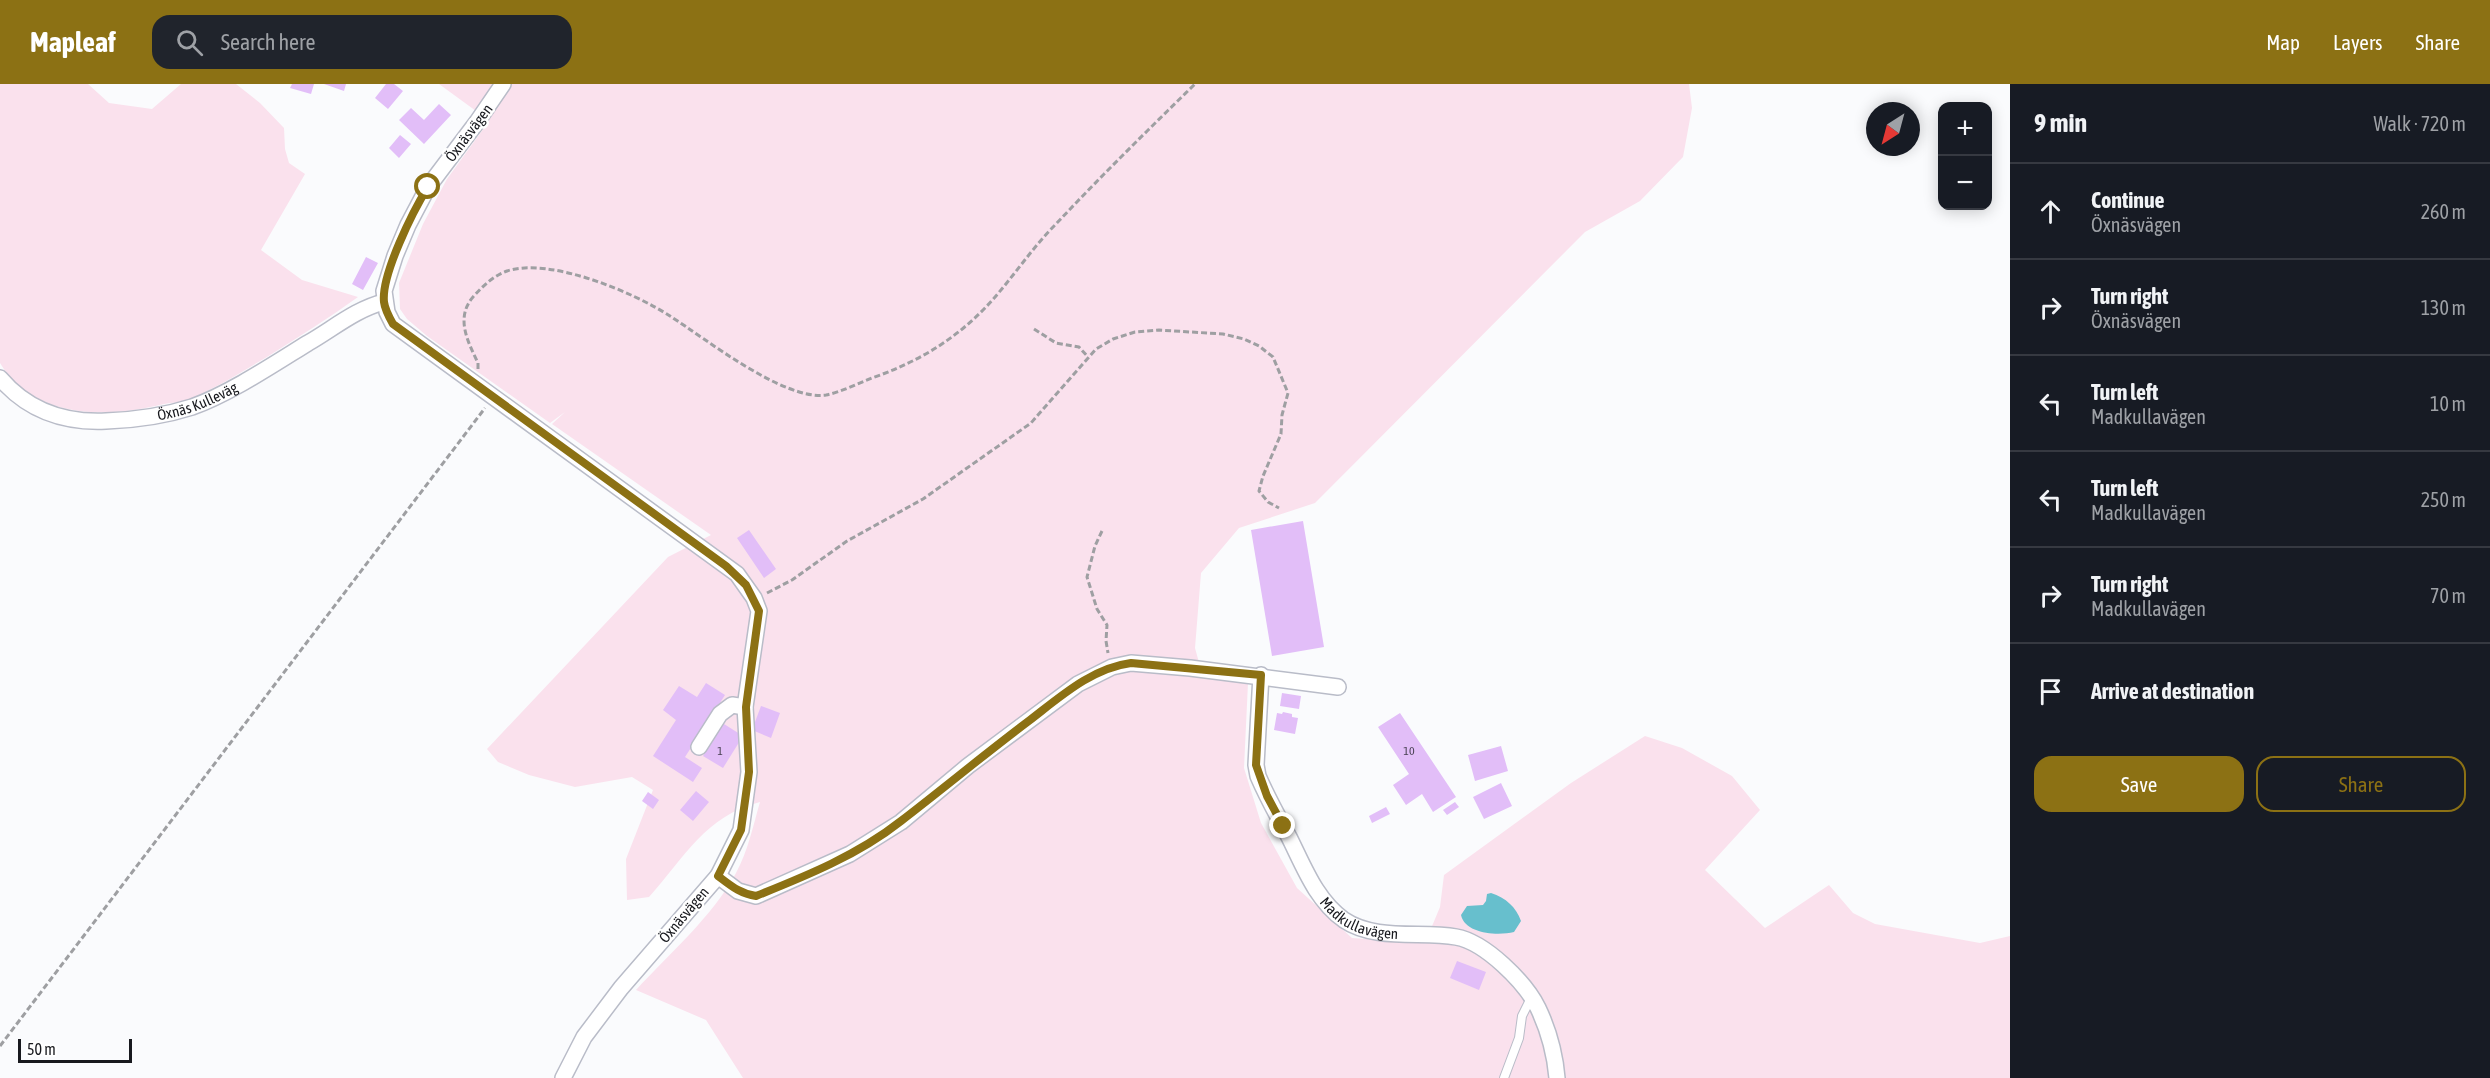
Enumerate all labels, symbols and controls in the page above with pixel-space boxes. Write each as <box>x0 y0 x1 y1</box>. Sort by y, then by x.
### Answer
search box <box>152 15 572 69</box>
text: Mapleaf <box>30 26 116 58</box>
icon: search <box>173 26 206 59</box>
text: Search here <box>221 29 316 55</box>
text: Map <box>2266 30 2300 54</box>
text: Layers <box>2333 30 2383 54</box>
text: Share <box>2416 30 2460 54</box>
street label: Öxnäsvägen <box>441 101 496 165</box>
north arrow <box>1866 102 1920 156</box>
map controls <box>1938 102 1992 210</box>
button: + <box>1938 102 1992 156</box>
text: 9 min <box>2034 108 2087 138</box>
text: Walk · 720 m <box>2374 112 2466 135</box>
button: − <box>1938 156 1992 210</box>
route start <box>414 173 440 199</box>
text: Continue <box>2091 187 2165 213</box>
icon: ahead <box>2034 195 2067 228</box>
text: 260 m <box>2421 200 2466 223</box>
text: Öxnäsvägen <box>2091 213 2181 236</box>
text: Turn right <box>2091 283 2168 309</box>
icon: right <box>2034 291 2067 324</box>
text: 130 m <box>2421 296 2466 319</box>
text: Öxnäsvägen <box>2091 309 2181 332</box>
street label: Öxnäs Kulleväg <box>156 378 241 424</box>
text: Turn left <box>2091 379 2158 405</box>
icon: left <box>2034 387 2067 420</box>
text: 10 m <box>2430 392 2466 415</box>
text: Madkullavägen <box>2091 405 2206 428</box>
text: Turn left <box>2091 475 2158 501</box>
icon: left <box>2034 483 2067 516</box>
text: 250 m <box>2421 488 2466 511</box>
text: Madkullavägen <box>2091 501 2206 524</box>
text: Turn right <box>2091 571 2168 597</box>
icon: right <box>2034 579 2067 612</box>
text: 70 m <box>2430 584 2466 607</box>
text: Madkullavägen <box>2091 597 2206 620</box>
icon: arrive <box>2034 675 2067 708</box>
text: Arrive at destination <box>2091 678 2254 704</box>
house number: 1 <box>717 744 723 758</box>
house number: 10 <box>1403 744 1415 758</box>
button: Save <box>2034 756 2244 812</box>
button: Share <box>2256 756 2466 812</box>
route end <box>1269 812 1295 838</box>
street label: Öxnäsvägen <box>655 883 712 946</box>
street label: Madkullavägen <box>1317 894 1399 942</box>
scale bar <box>18 1036 132 1064</box>
text: 50 m <box>27 1040 56 1058</box>

